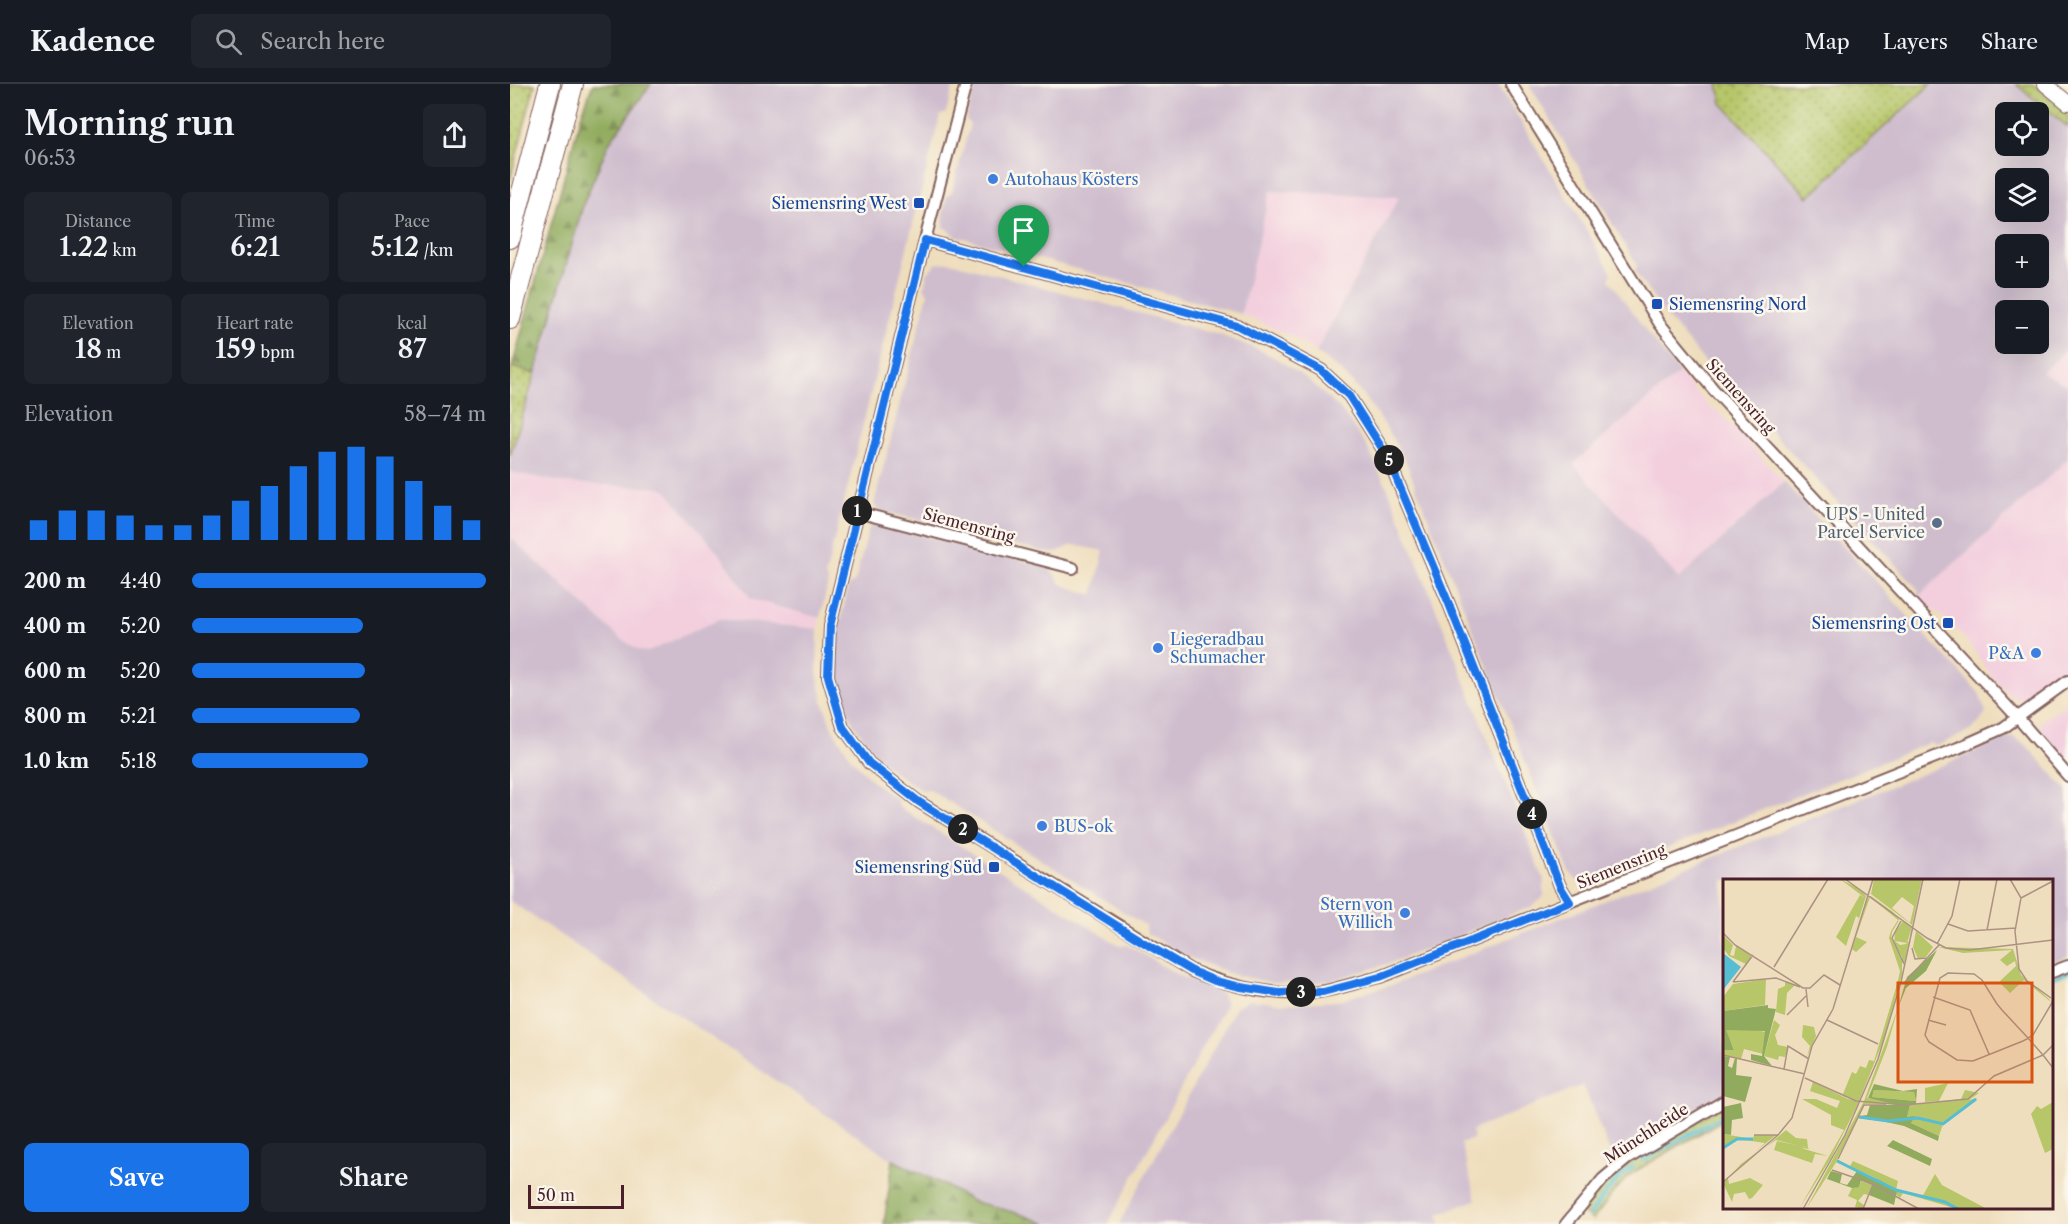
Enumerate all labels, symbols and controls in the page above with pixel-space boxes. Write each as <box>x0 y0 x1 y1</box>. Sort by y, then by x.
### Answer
search box <box>191 14 611 68</box>
text: Kadence <box>30 24 155 58</box>
icon: search <box>212 25 245 58</box>
text: Search here <box>260 28 385 55</box>
text: Map <box>1805 29 1850 54</box>
text: Layers <box>1883 29 1948 54</box>
text: Share <box>1981 29 2038 54</box>
map controls <box>1995 102 2049 354</box>
button: locate <box>1995 102 2049 156</box>
text: Morning run <box>24 103 235 144</box>
button: share <box>423 104 486 167</box>
text: 06:53 <box>24 146 76 170</box>
button: layers <box>1995 168 2049 222</box>
place label: Autohaus Kösters <box>1004 169 1138 189</box>
marker: Autohaus Kösters <box>986 172 1000 186</box>
place label: Siemensring West <box>771 193 907 213</box>
marker: Siemensring West <box>912 196 926 210</box>
pin <box>998 205 1049 267</box>
text: Distance <box>65 211 131 231</box>
text: Time <box>235 211 275 231</box>
text: Pace <box>394 211 430 231</box>
icon: arrive <box>1007 214 1040 247</box>
text: 1.22 <box>59 231 108 263</box>
text: 6:21 <box>230 231 280 263</box>
text: 5:12 <box>371 231 419 263</box>
button: + <box>1995 234 2049 288</box>
text: km <box>108 240 137 260</box>
text: /km <box>419 240 453 260</box>
place label: Siemensring Nord <box>1669 294 1807 314</box>
marker: Siemensring Nord <box>1650 297 1664 311</box>
button: − <box>1995 300 2049 354</box>
text: Elevation <box>62 313 134 333</box>
text: Heart rate <box>216 313 294 333</box>
text: kcal <box>397 313 427 333</box>
text: 18 <box>75 333 102 365</box>
text: 159 <box>215 333 256 365</box>
text: 87 <box>397 333 427 365</box>
text: m <box>102 342 121 362</box>
text: bpm <box>256 342 295 362</box>
street label: Siemensring <box>1702 354 1780 438</box>
text: Elevation <box>24 402 113 426</box>
text: 58–74 m <box>404 402 486 426</box>
pin: 5 <box>1374 445 1404 475</box>
text: 5 <box>1385 450 1393 470</box>
pin: 1 <box>842 496 872 526</box>
text: 1 <box>853 501 861 521</box>
street label: Siemensring <box>921 503 1018 547</box>
place label: UPS - United Parcel Service <box>1817 504 1925 542</box>
marker: UPS - United Parcel Service <box>1930 516 1944 530</box>
text: 200 m <box>24 569 86 593</box>
text: 4:40 <box>120 569 161 593</box>
place label: Siemensring Ost <box>1812 613 1936 633</box>
text: 400 m <box>24 614 86 638</box>
text: 5:20 <box>120 614 161 638</box>
marker: Siemensring Ost <box>1941 616 1955 630</box>
place label: Liegeradbau Schumacher <box>1170 629 1266 667</box>
marker: Liegeradbau Schumacher <box>1151 641 1165 655</box>
place label: P&A <box>1988 643 2025 663</box>
marker: P&A <box>2029 646 2043 660</box>
text: 600 m <box>24 659 86 683</box>
text: 5:20 <box>120 659 161 683</box>
text: 800 m <box>24 704 87 728</box>
text: 5:21 <box>120 704 156 728</box>
text: 1.0 km <box>24 749 89 773</box>
text: 5:18 <box>120 749 157 773</box>
pin: 4 <box>1517 799 1547 829</box>
text: 4 <box>1527 804 1537 824</box>
pin: 2 <box>948 814 978 844</box>
place label: BUS-ok <box>1054 816 1114 836</box>
text: 2 <box>958 819 968 839</box>
marker: BUS-ok <box>1035 819 1049 833</box>
street label: Siemensring <box>1574 839 1669 893</box>
place label: Siemensring Süd <box>854 857 982 877</box>
marker: Siemensring Süd <box>987 860 1001 874</box>
inset map <box>1723 879 2053 1209</box>
place label: Stern von Willich <box>1320 894 1393 932</box>
marker: Stern von Willich <box>1398 906 1412 920</box>
pin: 3 <box>1286 977 1316 1007</box>
text: 3 <box>1296 982 1306 1002</box>
street label: Münchheide <box>1600 1098 1692 1168</box>
button: Save <box>24 1143 249 1212</box>
button: Share <box>261 1143 486 1212</box>
scale bar <box>528 1182 624 1210</box>
text: 50 m <box>537 1185 575 1205</box>

